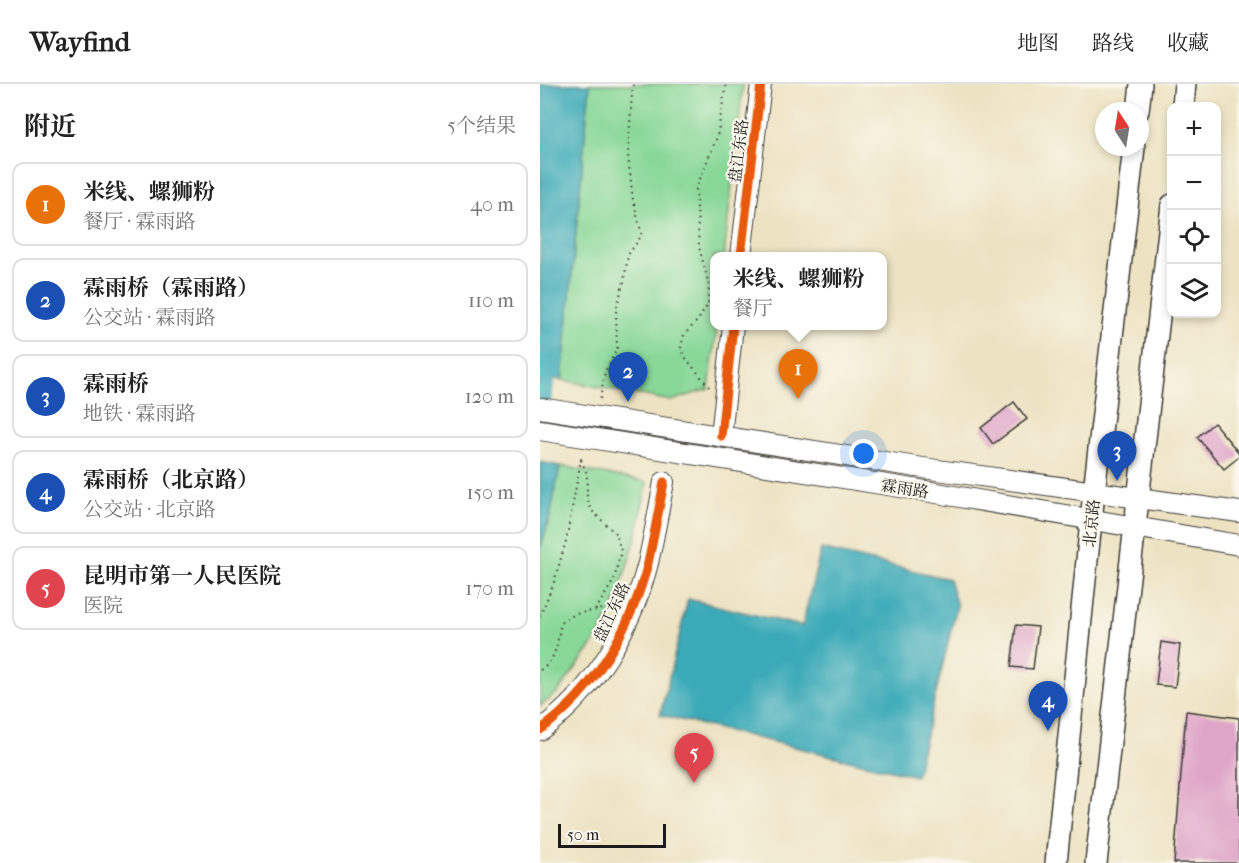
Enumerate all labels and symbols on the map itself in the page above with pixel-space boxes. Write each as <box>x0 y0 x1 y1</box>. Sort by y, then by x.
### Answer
north arrow <box>1095 102 1149 156</box>
street label: 盘江东路 <box>725 118 752 184</box>
pin: 1 <box>778 350 818 399</box>
pin: 2 <box>608 352 647 402</box>
pin: 3 <box>1098 432 1136 481</box>
your location <box>849 439 878 468</box>
street label: 霖雨路 <box>880 475 930 502</box>
street label: 北京路 <box>1080 498 1103 548</box>
street label: 盘江东路 <box>589 579 634 645</box>
pin: 4 <box>1028 682 1068 731</box>
pin: 5 <box>674 734 714 783</box>
scale bar <box>558 821 666 848</box>

